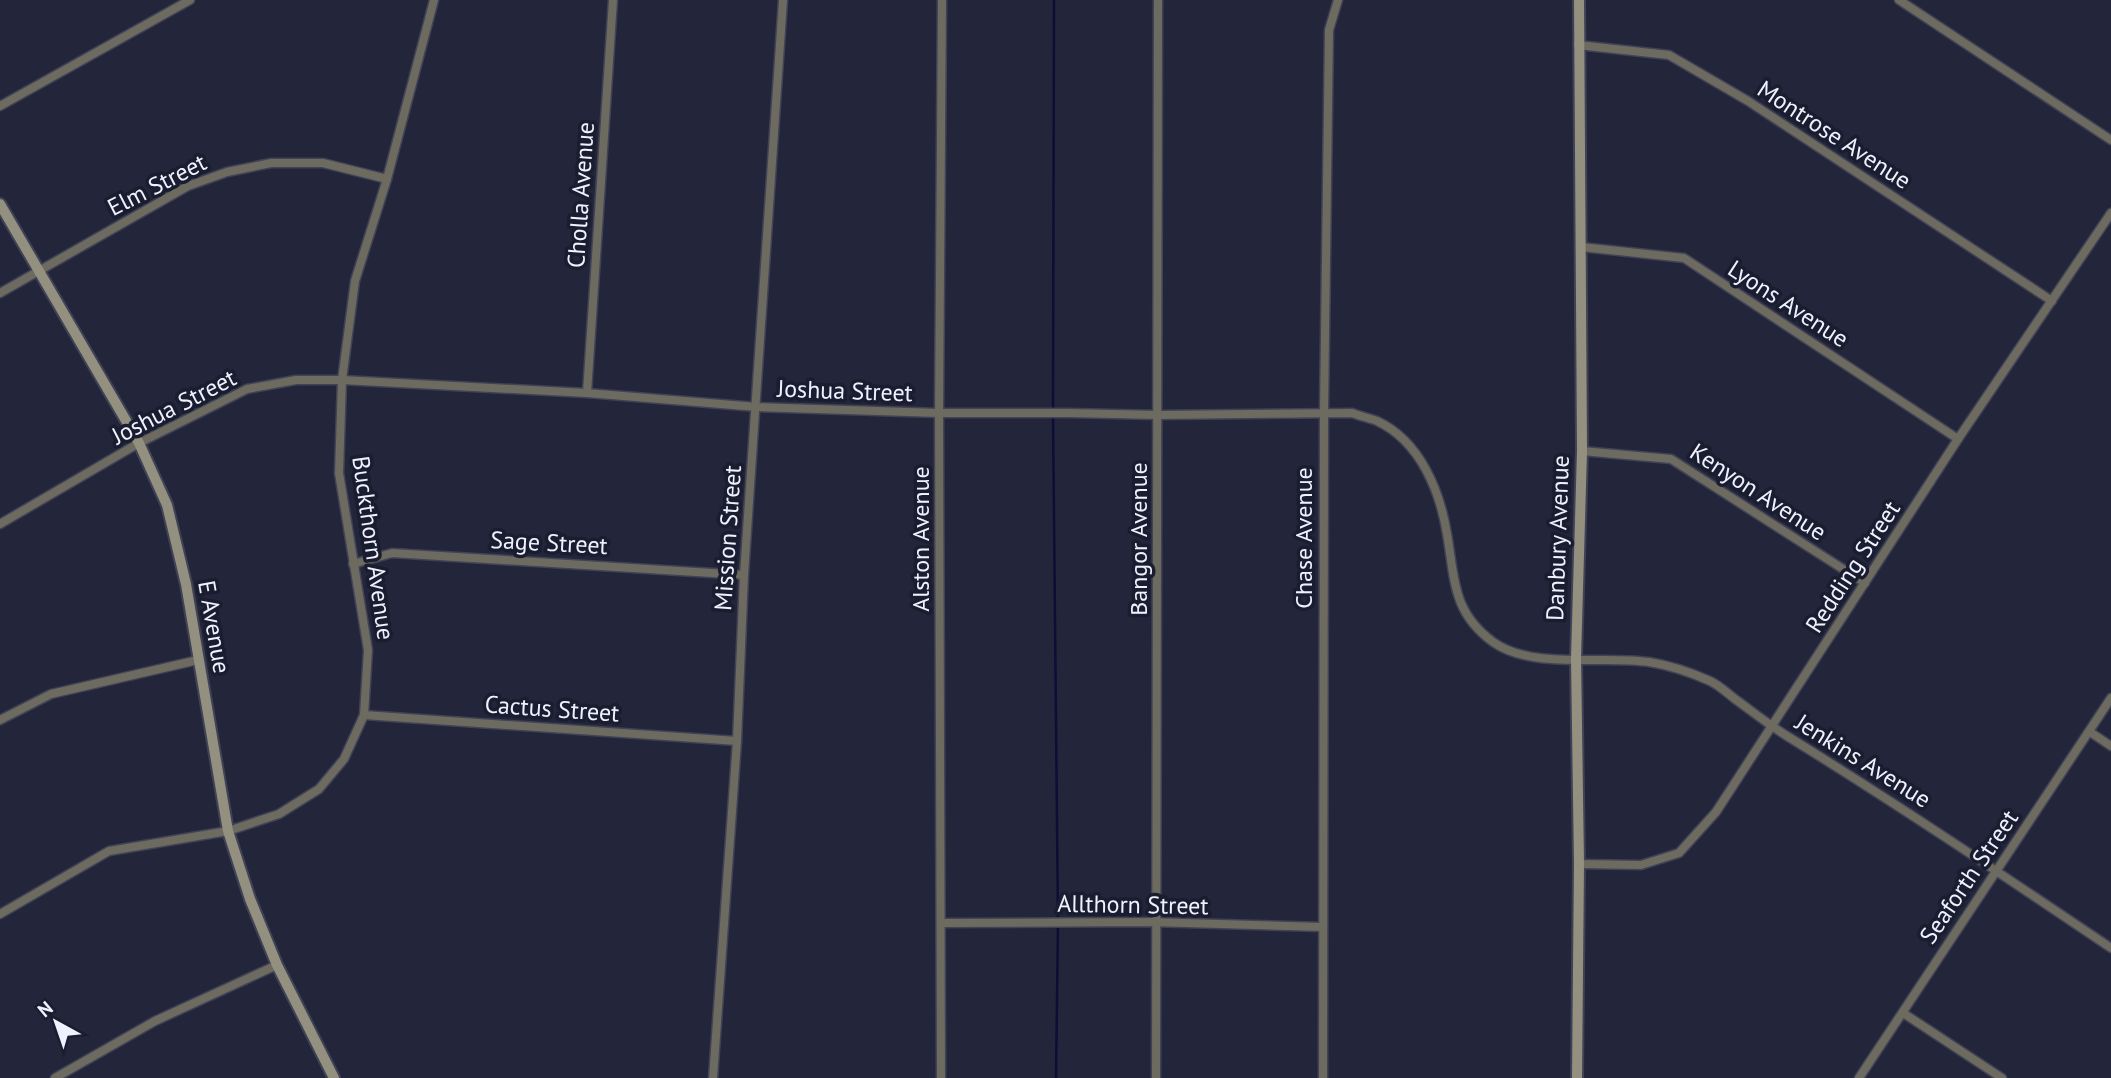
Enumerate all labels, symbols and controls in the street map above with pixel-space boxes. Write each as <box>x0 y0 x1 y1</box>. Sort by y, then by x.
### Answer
street label: Montrose Avenue <box>1752 73 1917 196</box>
street label: Cholla Avenue <box>560 121 601 269</box>
street label: Elm Street <box>102 146 212 223</box>
street label: Lyons Avenue <box>1722 253 1854 354</box>
street label: Joshua Street <box>105 362 241 452</box>
street label: Joshua Street <box>776 373 913 408</box>
street label: Kenyon Avenue <box>1684 436 1832 547</box>
street label: Buckthorn Avenue <box>345 454 402 642</box>
street label: Danbury Avenue <box>1539 455 1576 621</box>
street label: Bangor Avenue <box>1123 462 1154 616</box>
street label: Mission Street <box>707 464 748 612</box>
street label: Alston Avenue <box>905 466 936 612</box>
street label: Chase Avenue <box>1288 467 1319 609</box>
street label: Redding Street <box>1798 495 1907 639</box>
street label: Sage Street <box>490 524 608 561</box>
street label: E Avenue <box>191 578 238 676</box>
street label: Cactus Street <box>484 688 620 729</box>
street label: Jenkins Avenue <box>1789 706 1937 815</box>
street label: Seaforth Street <box>1912 804 2025 950</box>
street label: Allthorn Street <box>1057 888 1209 921</box>
north arrow <box>21 987 91 1057</box>
text: N <box>33 996 58 1022</box>

